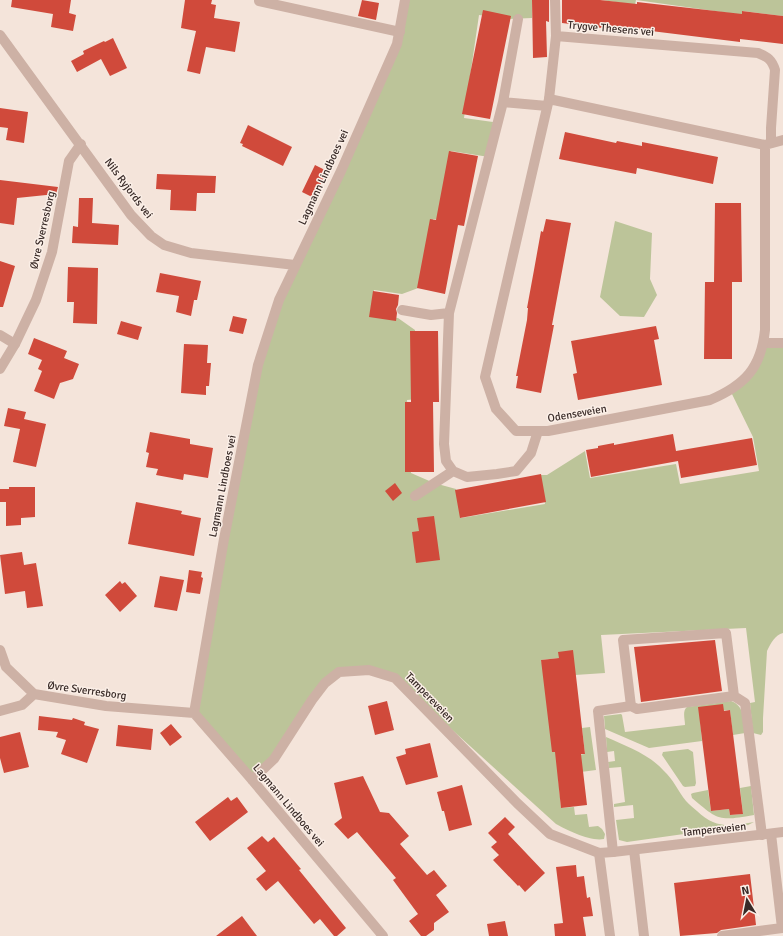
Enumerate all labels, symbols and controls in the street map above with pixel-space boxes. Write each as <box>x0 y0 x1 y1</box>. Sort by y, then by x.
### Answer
street label: Trygve Thesens vei <box>567 18 655 39</box>
street label: Lagmann Lindboes vei <box>296 127 351 227</box>
street label: Nils Ryjords vei <box>102 156 155 221</box>
street label: Øvre Sverresborg <box>27 190 58 270</box>
street label: Odenseveien <box>547 402 608 425</box>
street label: Lagmann Lindboes vei <box>206 434 239 538</box>
street label: Tampereveien <box>403 670 457 725</box>
street label: Øvre Sverresborg <box>47 679 128 703</box>
street label: Lagmann Lindboes vei <box>250 761 327 849</box>
street label: Tampereveien <box>681 820 747 839</box>
north arrow <box>727 880 767 920</box>
text: N <box>740 884 750 898</box>

